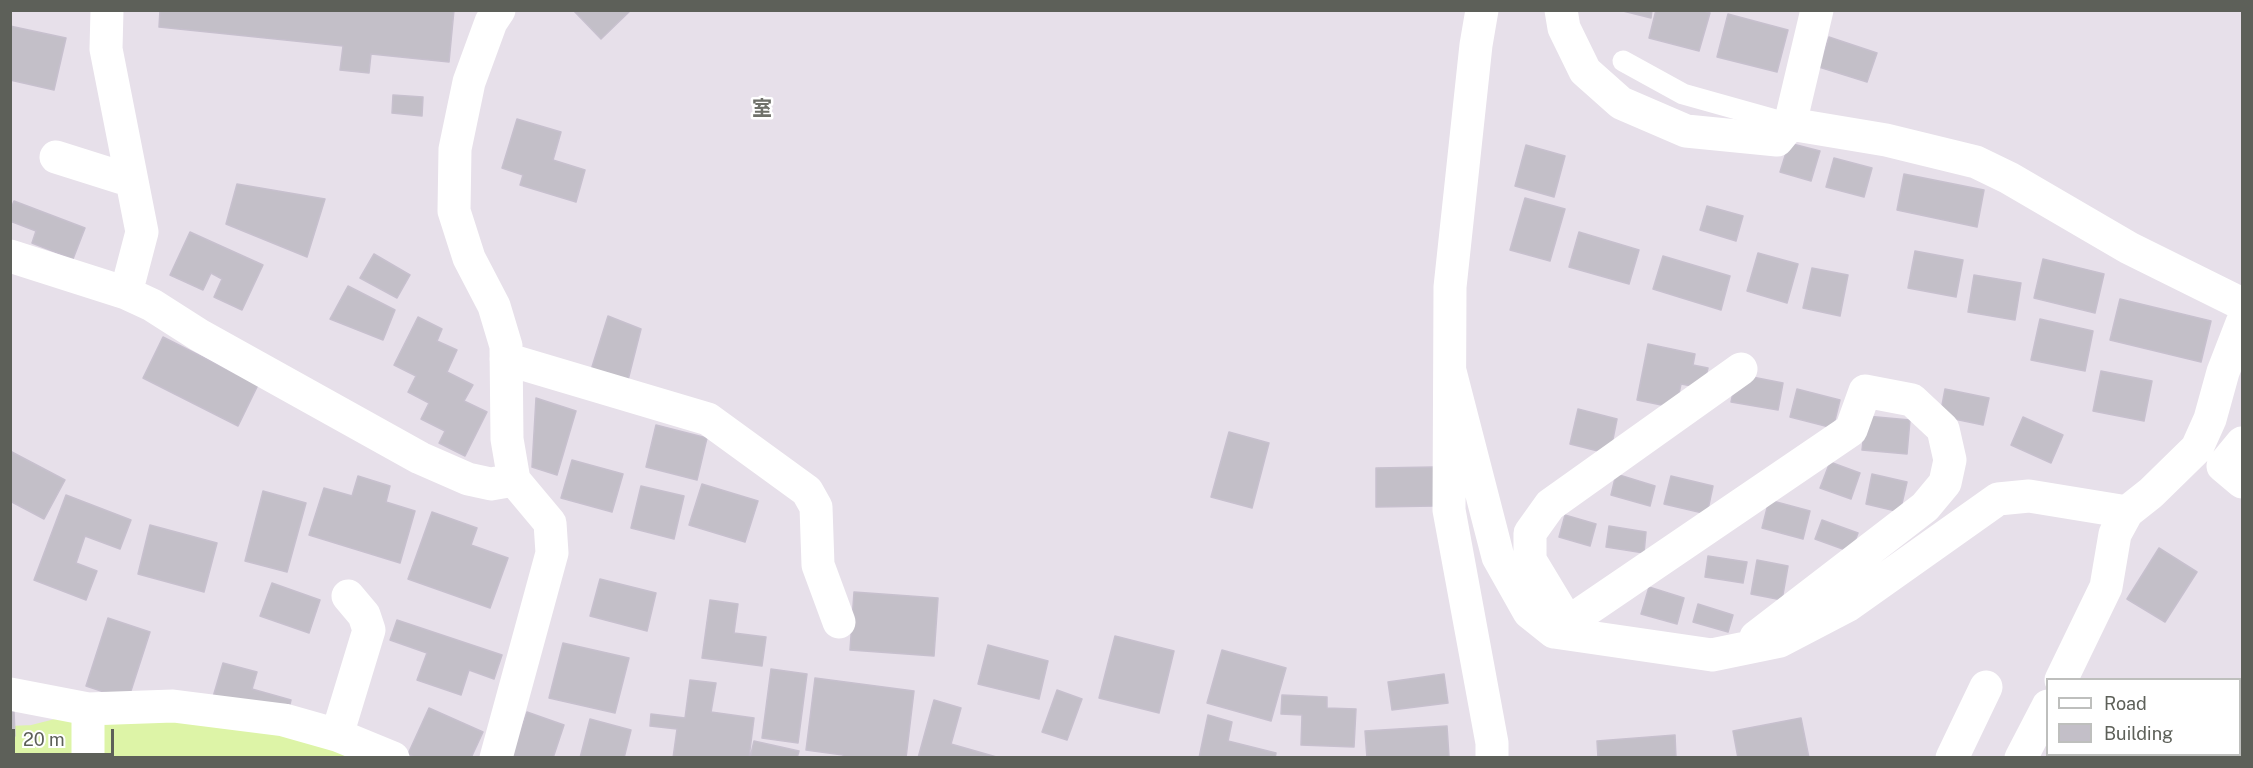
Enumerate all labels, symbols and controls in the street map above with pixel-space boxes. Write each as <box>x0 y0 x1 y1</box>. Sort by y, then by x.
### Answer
district label: 室 <box>752 97 772 121</box>
legend <box>2046 678 2241 756</box>
text: Road <box>2104 693 2147 714</box>
scale bar <box>15 717 117 755</box>
text: Building <box>2104 723 2173 744</box>
text: 20 m <box>23 729 65 750</box>

